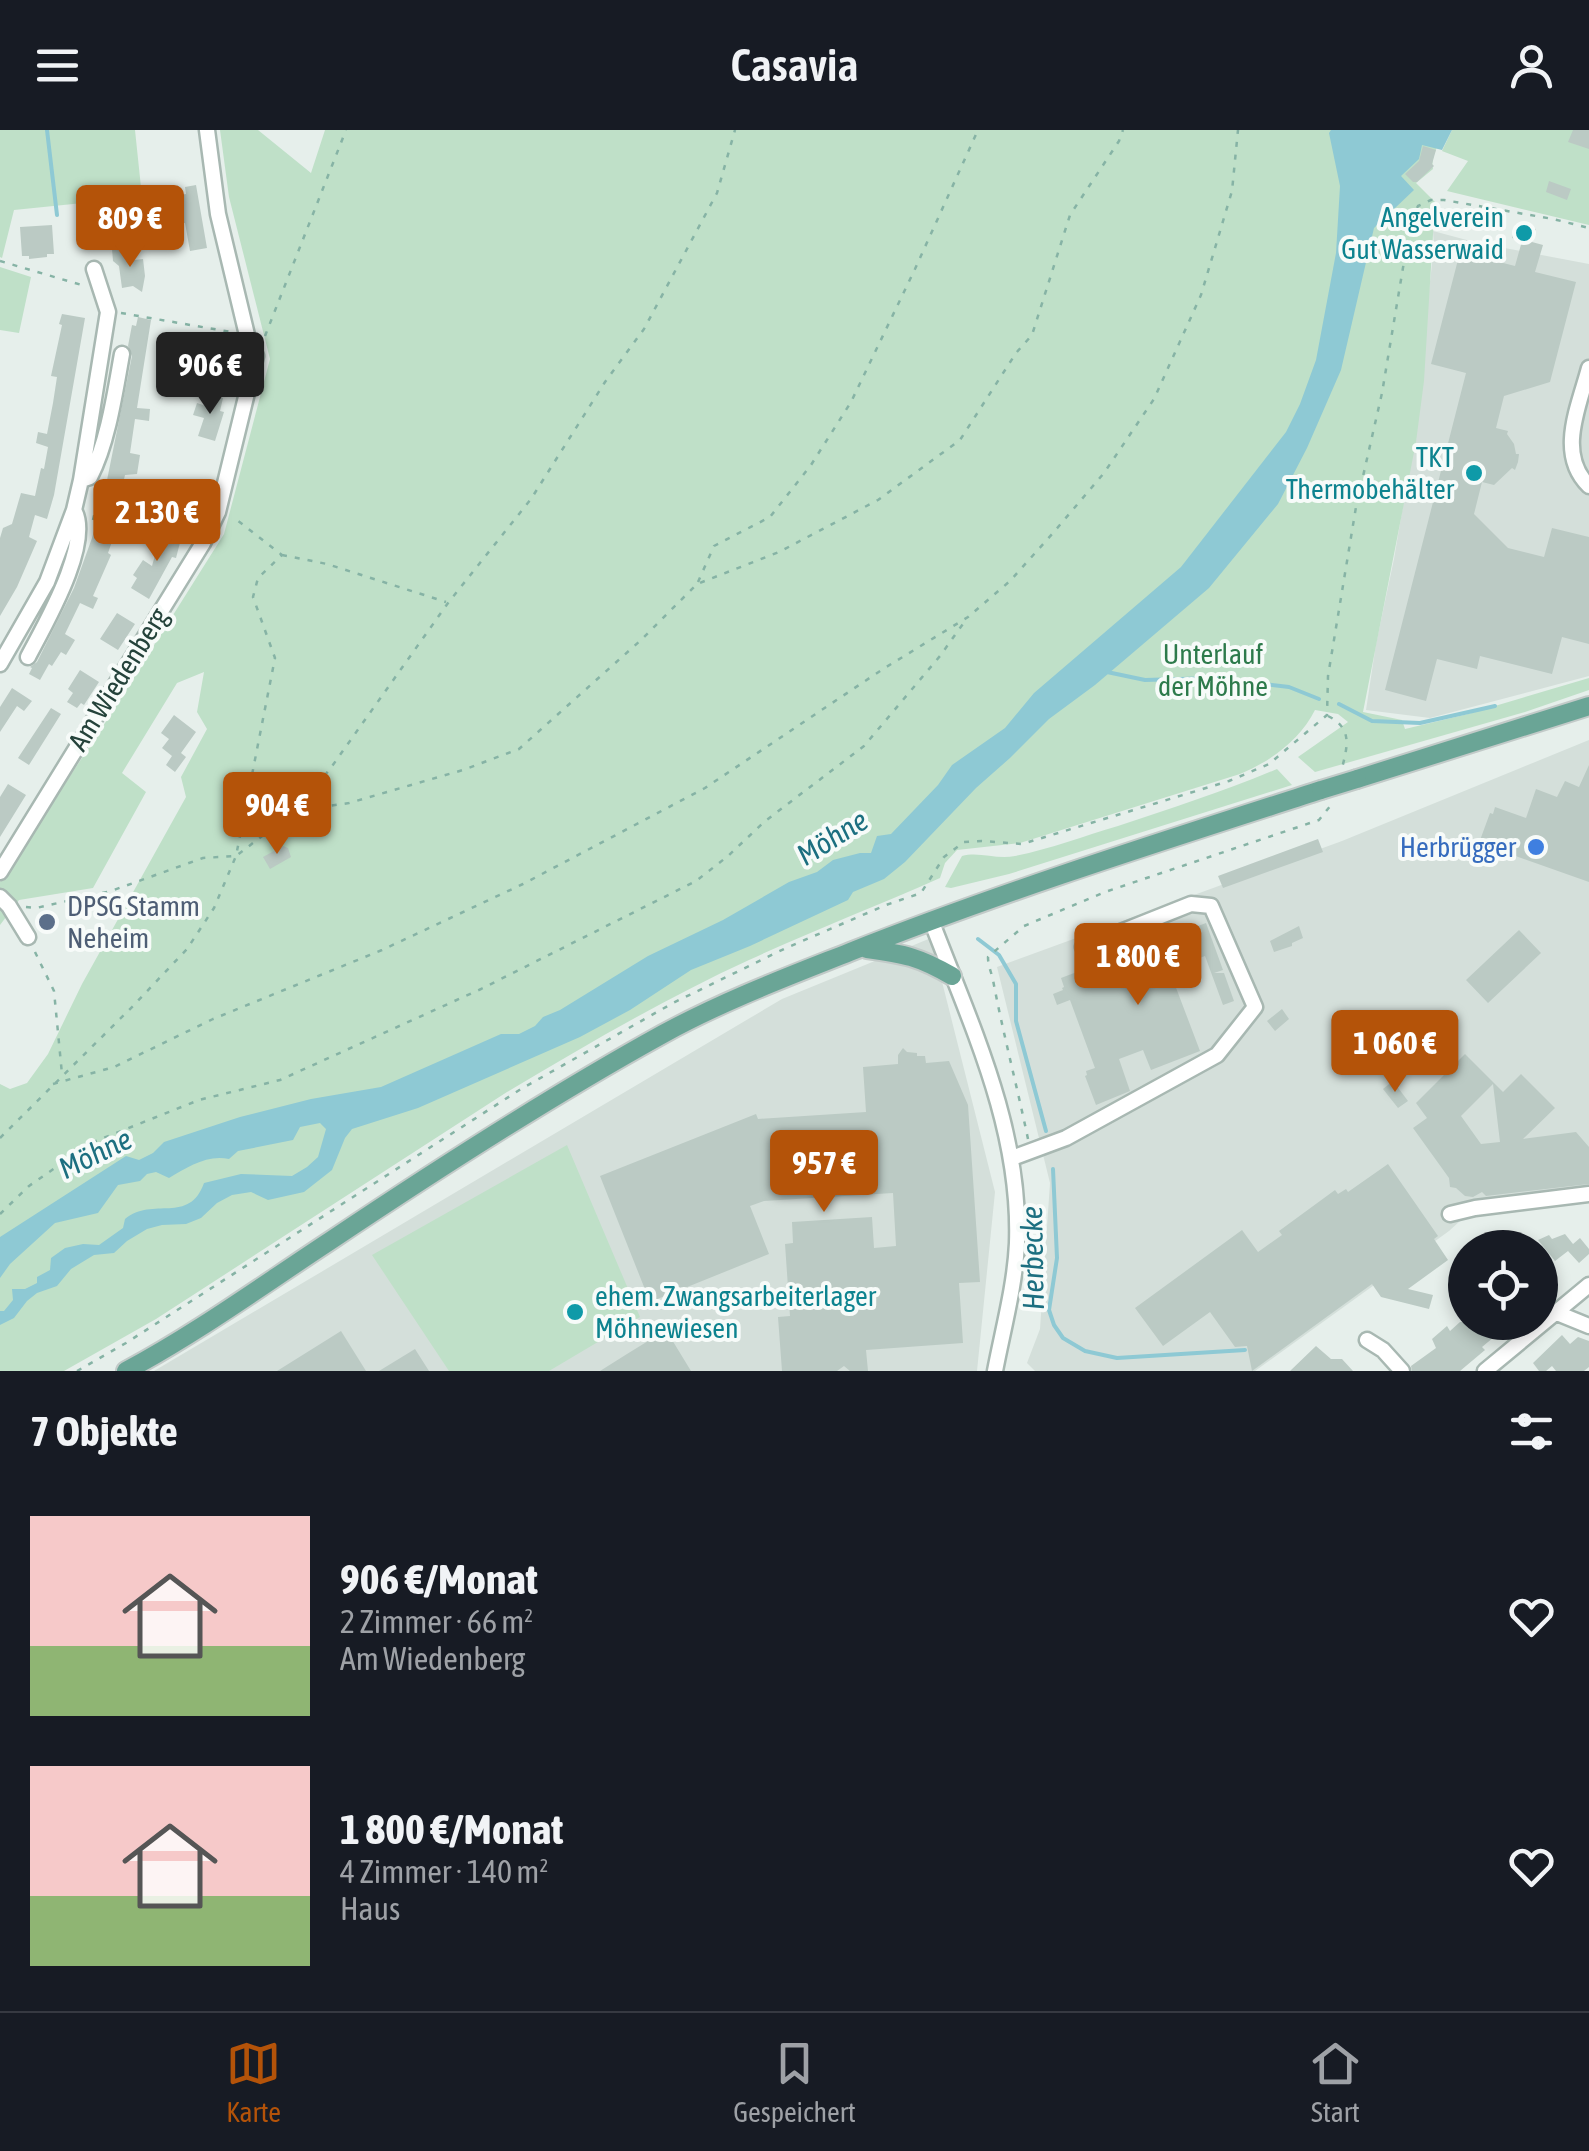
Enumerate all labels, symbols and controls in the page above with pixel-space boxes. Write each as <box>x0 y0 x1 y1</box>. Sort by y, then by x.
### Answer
icon: menu <box>30 38 85 93</box>
icon: person <box>1504 38 1559 93</box>
text: Casavia <box>731 39 858 91</box>
pin: 809 € <box>60 185 200 270</box>
text: 809 € <box>98 199 162 236</box>
place label: Angelverein Gut Wasserwaid <box>1341 201 1504 265</box>
marker: Angelverein Gut Wasserwaid <box>1513 222 1535 244</box>
pin: 906 € <box>140 332 280 417</box>
text: 906 € <box>178 346 242 383</box>
place label: TKT Thermobehälter <box>1286 441 1455 505</box>
marker: TKT Thermobehälter <box>1463 462 1485 484</box>
pin: 2 130 € <box>65 479 249 564</box>
text: 2 130 € <box>115 493 199 530</box>
street label: Am Wiedenberg <box>61 602 175 756</box>
park label: Unterlauf der Möhne <box>1158 638 1268 702</box>
pin: 904 € <box>207 772 347 857</box>
text: 904 € <box>245 786 309 823</box>
water label: Möhne <box>790 802 874 872</box>
place label: Herbrügger <box>1400 831 1517 863</box>
marker: Herbrügger <box>1525 836 1547 858</box>
place label: DPSG Stamm Neheim <box>67 890 200 954</box>
marker: DPSG Stamm Neheim <box>36 911 58 933</box>
pin: 1 800 € <box>1046 923 1230 1008</box>
text: 1 800 € <box>1096 937 1180 974</box>
pin: 1 060 € <box>1303 1010 1487 1095</box>
text: 1 060 € <box>1353 1024 1437 1061</box>
water label: Möhne <box>53 1121 137 1185</box>
pin: 957 € <box>754 1130 894 1215</box>
text: 957 € <box>792 1144 856 1181</box>
water label: Herbecke <box>1014 1205 1050 1311</box>
map controls <box>1448 1230 1558 1340</box>
button: locate <box>1448 1230 1558 1340</box>
place label: ehem. Zwangsarbeiterlager Möhnewiesen <box>595 1280 877 1344</box>
marker: ehem. Zwangsarbeiterlager Möhnewiesen <box>564 1301 586 1323</box>
icon: filters <box>1504 1404 1559 1459</box>
text: 7 Objekte <box>30 1407 178 1455</box>
text: 906 €/Monat <box>340 1555 538 1603</box>
icon: home <box>110 1556 230 1676</box>
icon: heart <box>1504 1589 1559 1644</box>
text: 2 Zimmer · 66 m² <box>340 1603 533 1640</box>
text: Am Wiedenberg <box>340 1640 525 1677</box>
text: 1 800 €/Monat <box>340 1805 563 1853</box>
icon: home <box>110 1806 230 1926</box>
icon: heart <box>1504 1839 1559 1894</box>
text: 4 Zimmer · 140 m² <box>340 1853 548 1890</box>
text: Haus <box>340 1890 400 1927</box>
tab: Karte <box>226 2036 281 2128</box>
tab: Gespeichert <box>733 2036 856 2128</box>
tab: Start <box>1308 2036 1363 2128</box>

